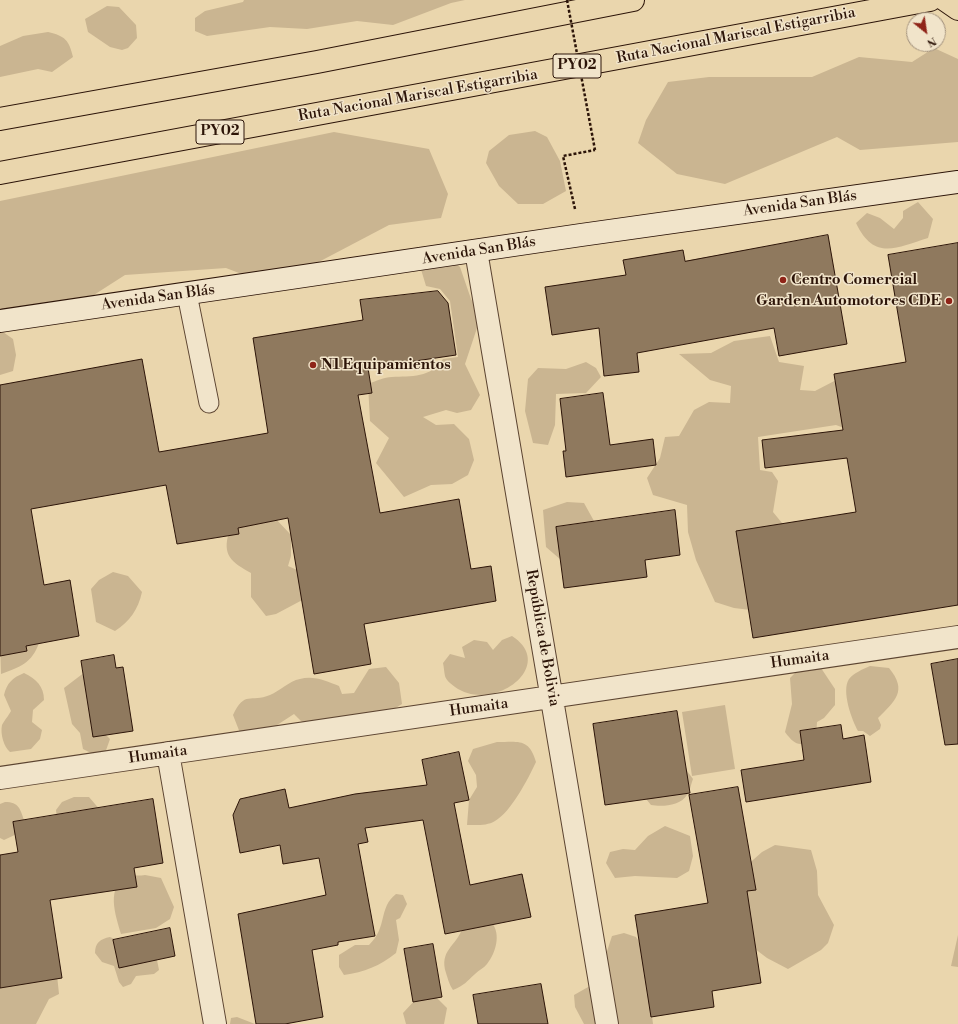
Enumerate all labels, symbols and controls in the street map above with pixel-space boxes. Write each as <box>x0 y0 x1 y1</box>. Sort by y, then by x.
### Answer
street label: Ruta Nacional Mariscal Estigarribia <box>615 4 857 68</box>
north arrow <box>906 12 946 52</box>
text: N <box>924 33 939 50</box>
road number: PY02 <box>553 54 601 78</box>
street label: Ruta Nacional Mariscal Estigarribia <box>297 66 539 126</box>
road number: PY02 <box>196 120 244 144</box>
street label: Avenida San Blás <box>742 187 858 221</box>
street label: Avenida San Blás <box>421 233 537 269</box>
place label: Centro Comercial <box>791 271 917 289</box>
marker: Centro Comercial <box>778 275 788 285</box>
street label: Avenida San Blás <box>100 281 216 315</box>
place label: Garden Automotores CDE <box>756 292 941 310</box>
marker: Garden Automotores CDE <box>944 296 954 306</box>
place label: N1 Equipamientos <box>321 356 451 374</box>
marker: N1 Equipamientos <box>308 360 318 370</box>
street label: República de Bolivia <box>521 568 563 708</box>
street label: Humaita <box>769 647 831 673</box>
street label: Humaita <box>448 695 510 721</box>
street label: Humaita <box>127 742 189 768</box>

